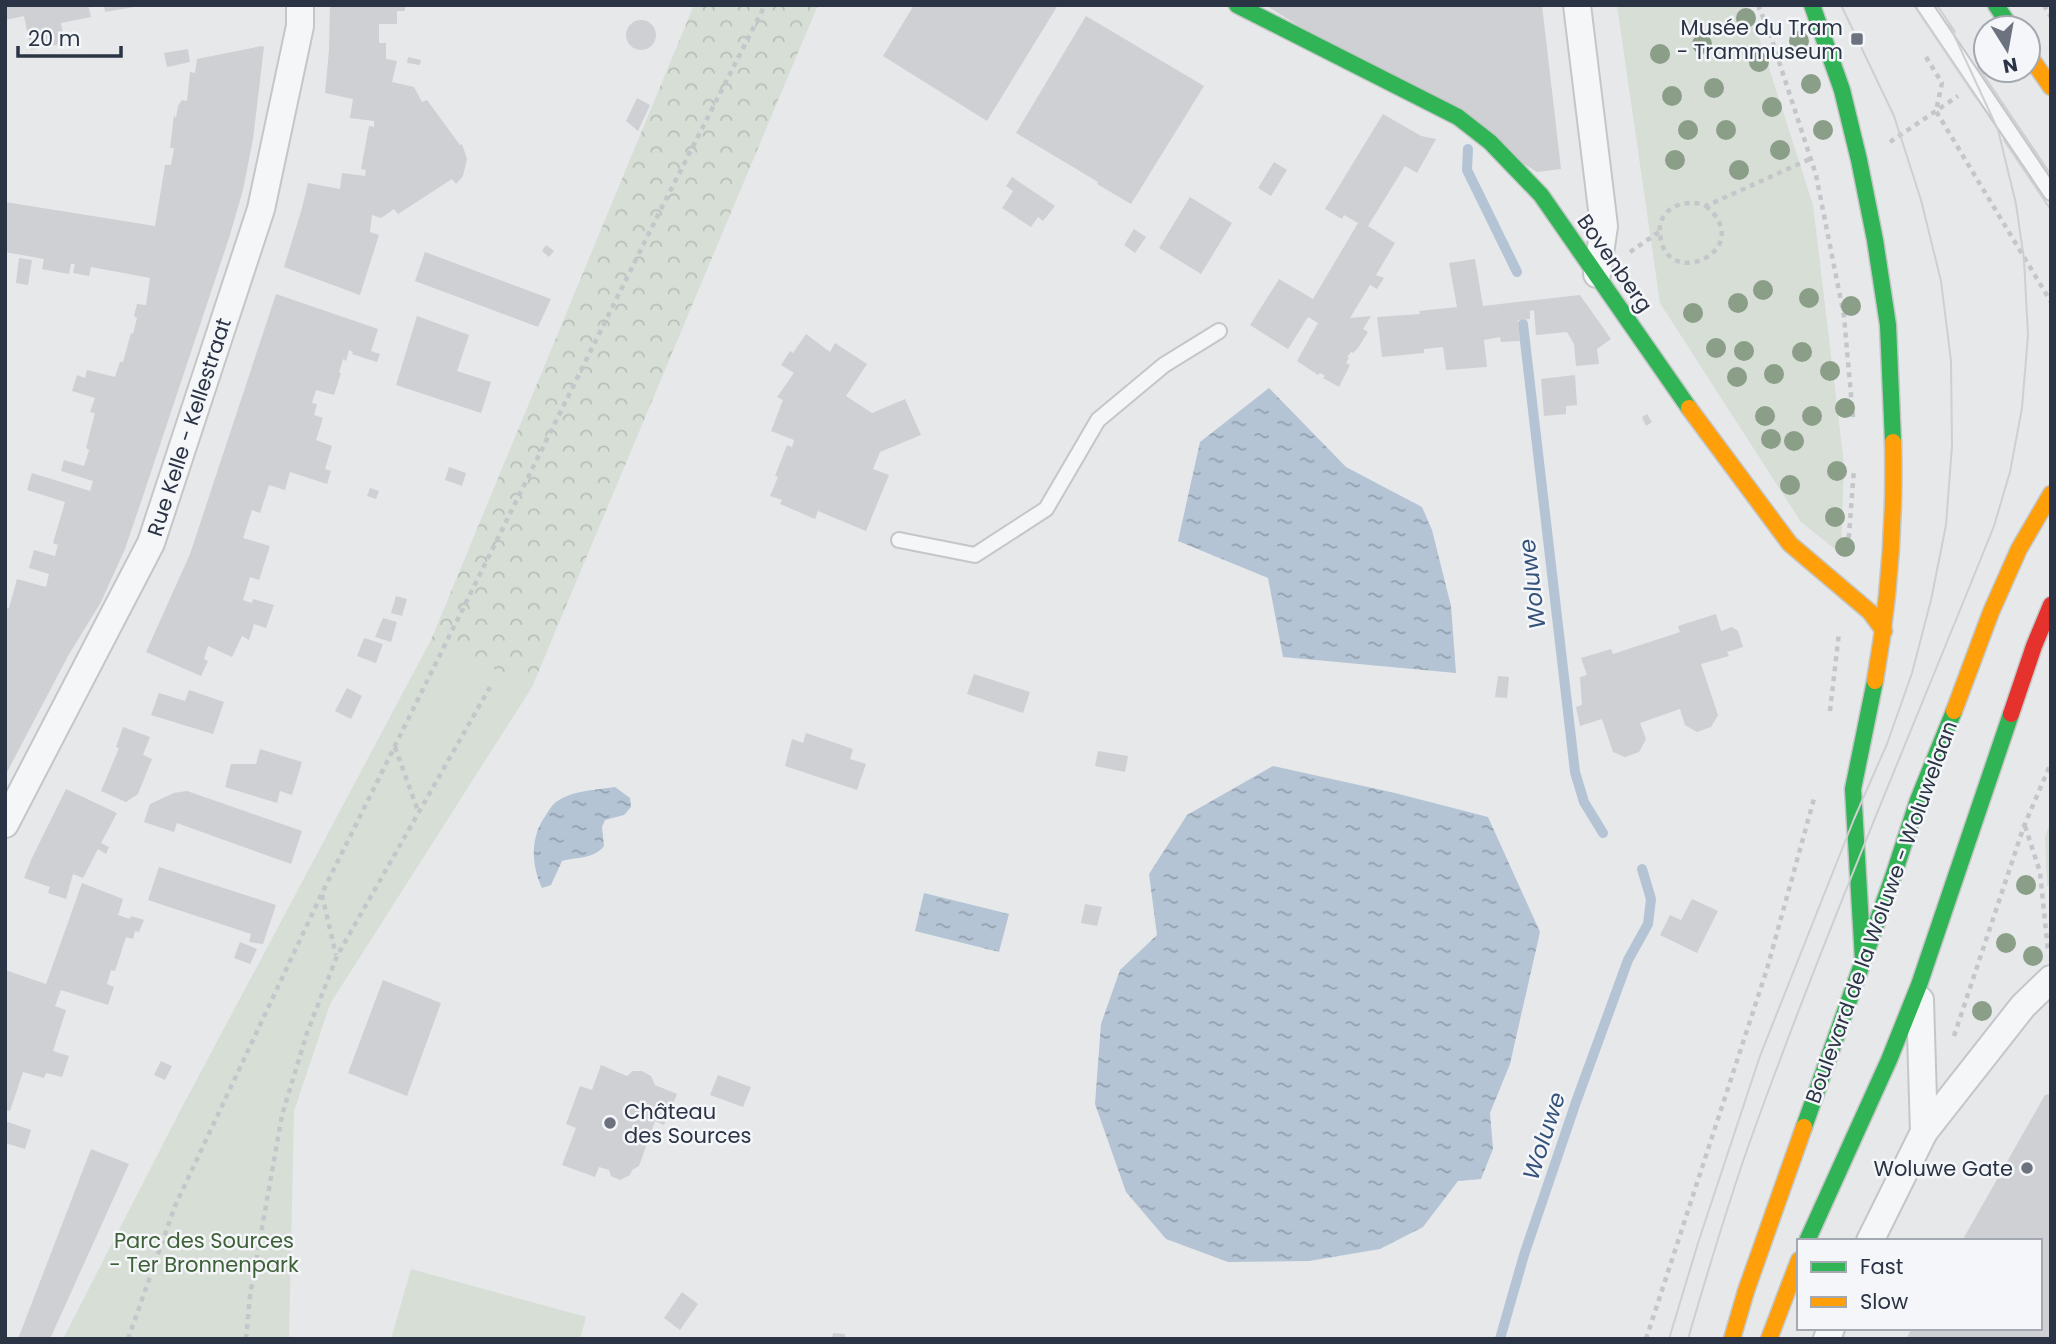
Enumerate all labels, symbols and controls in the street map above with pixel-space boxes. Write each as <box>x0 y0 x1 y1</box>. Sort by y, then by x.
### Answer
place label: Musée du Tram - Trammuseum <box>1677 13 1843 66</box>
scale bar <box>18 14 121 58</box>
north arrow <box>1972 14 2042 84</box>
text: 20 m <box>28 24 81 53</box>
marker: Musée du Tram - Trammuseum <box>1849 31 1865 47</box>
text: N <box>2001 51 2020 80</box>
street label: Bovenberg <box>1570 208 1660 318</box>
street label: Rue Kelle - Kellestraat <box>140 314 238 540</box>
water label: Woluwe <box>1511 537 1553 631</box>
street label: Boulevard de la Woluwe - Woluwelaan <box>1798 717 1964 1107</box>
water label: Woluwe <box>1515 1088 1573 1184</box>
place label: Château des Sources <box>624 1097 752 1150</box>
marker: Château des Sources <box>602 1115 618 1131</box>
place label: Woluwe Gate <box>1873 1154 2013 1183</box>
marker: Woluwe Gate <box>2019 1160 2035 1176</box>
park label: Parc des Sources - Ter Bronnenpark <box>109 1226 299 1279</box>
legend <box>1797 1239 2042 1330</box>
text: Fast <box>1860 1252 1903 1281</box>
text: Slow <box>1860 1287 1908 1316</box>

